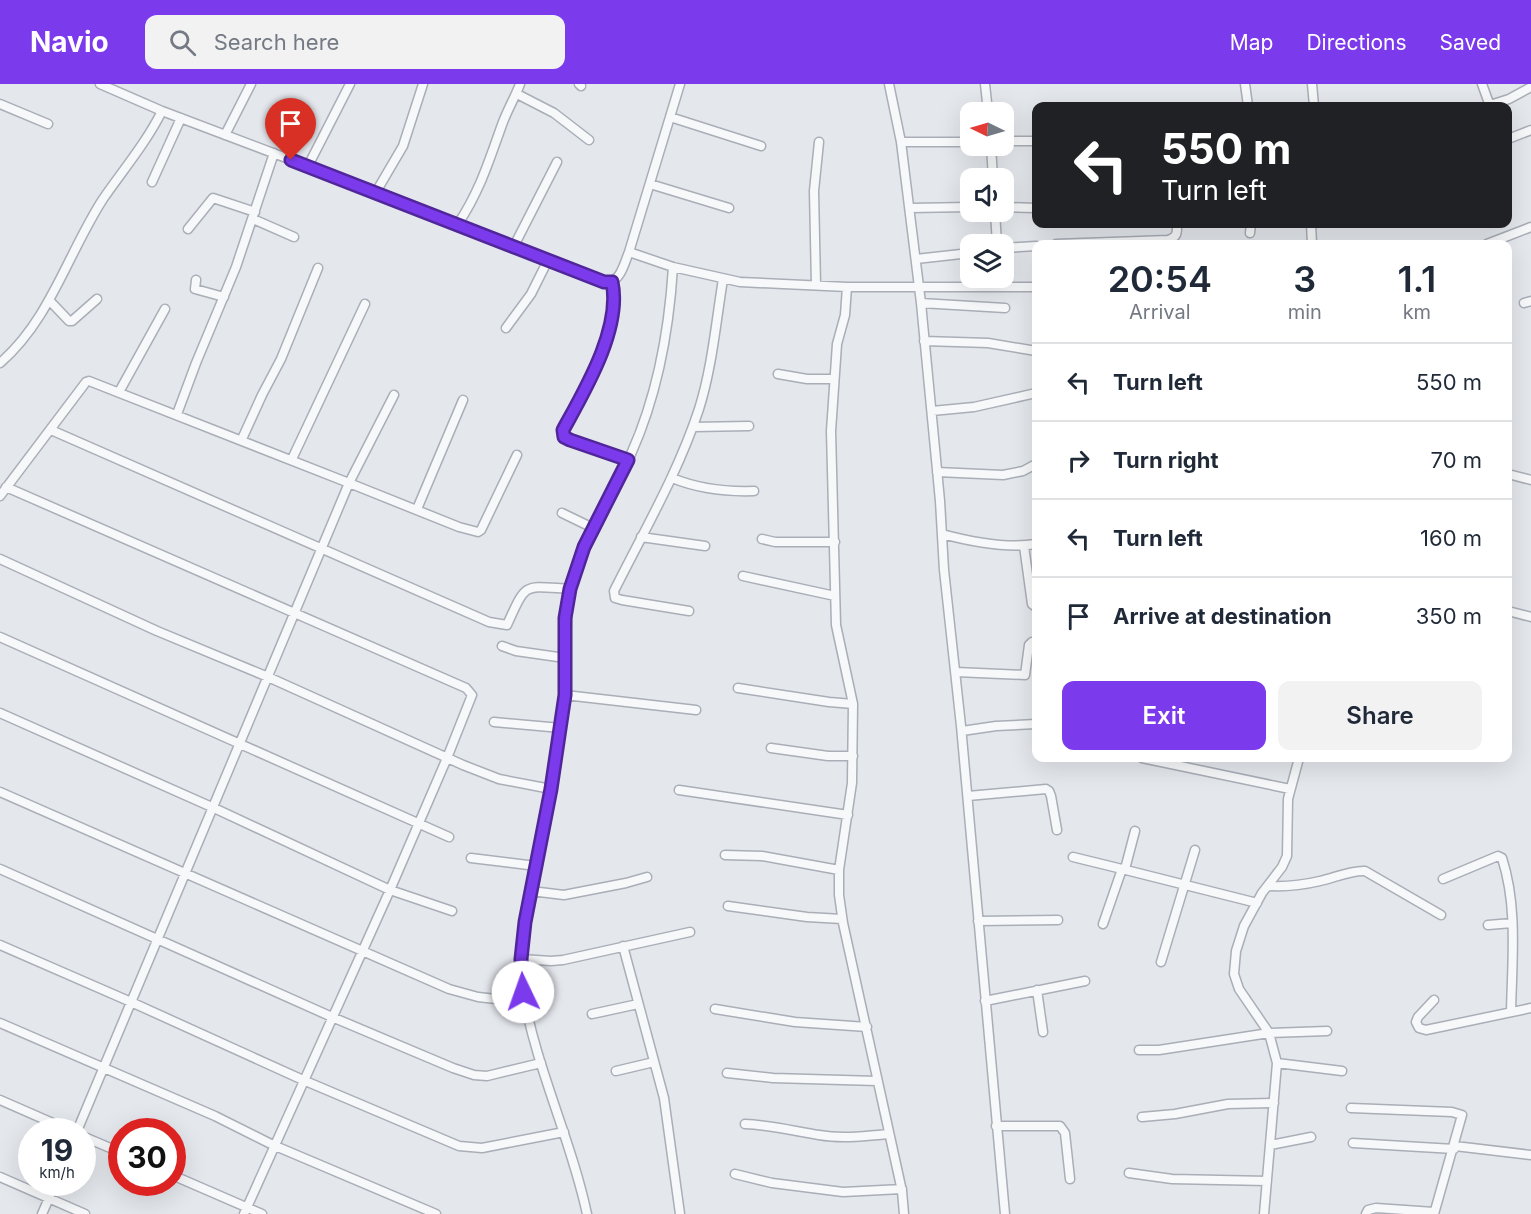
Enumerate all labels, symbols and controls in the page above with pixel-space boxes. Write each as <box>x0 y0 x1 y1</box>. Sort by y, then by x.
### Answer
search box <box>145 15 565 69</box>
text: Navio <box>30 25 109 59</box>
icon: search <box>166 26 199 59</box>
text: Search here <box>214 29 339 55</box>
text: Map <box>1230 30 1273 55</box>
text: Directions <box>1306 30 1407 55</box>
text: Saved <box>1440 30 1501 55</box>
pin <box>265 98 316 160</box>
north arrow <box>960 102 1014 156</box>
map controls <box>960 102 1014 288</box>
icon: arrive <box>274 107 307 140</box>
text: 550 m <box>1161 123 1291 174</box>
icon: left <box>1062 126 1140 204</box>
button: sound <box>960 168 1014 222</box>
text: Turn left <box>1161 174 1267 207</box>
button: layers <box>960 234 1014 288</box>
text: 20:54 <box>1108 257 1212 301</box>
text: 3 <box>1293 257 1316 301</box>
text: 1.1 <box>1398 257 1436 301</box>
text: Arrival <box>1129 300 1191 324</box>
text: min <box>1288 300 1322 324</box>
text: km <box>1403 300 1431 324</box>
icon: left <box>1062 366 1095 399</box>
text: Turn left <box>1113 369 1203 395</box>
text: 550 m <box>1416 369 1482 395</box>
icon: right <box>1062 444 1095 477</box>
text: Turn right <box>1113 447 1219 473</box>
text: 70 m <box>1431 447 1482 473</box>
icon: left <box>1062 522 1095 555</box>
text: Turn left <box>1113 525 1203 551</box>
text: 160 m <box>1420 525 1482 551</box>
icon: arrive <box>1062 600 1095 633</box>
text: Arrive at destination <box>1113 603 1332 629</box>
text: 350 m <box>1416 603 1482 629</box>
button: Exit <box>1062 681 1266 750</box>
button: Share <box>1278 681 1482 750</box>
position arrow <box>491 960 555 1024</box>
speed limit sign: 30 <box>108 1118 186 1196</box>
text: 19 <box>41 1132 73 1168</box>
text: km/h <box>39 1163 75 1182</box>

